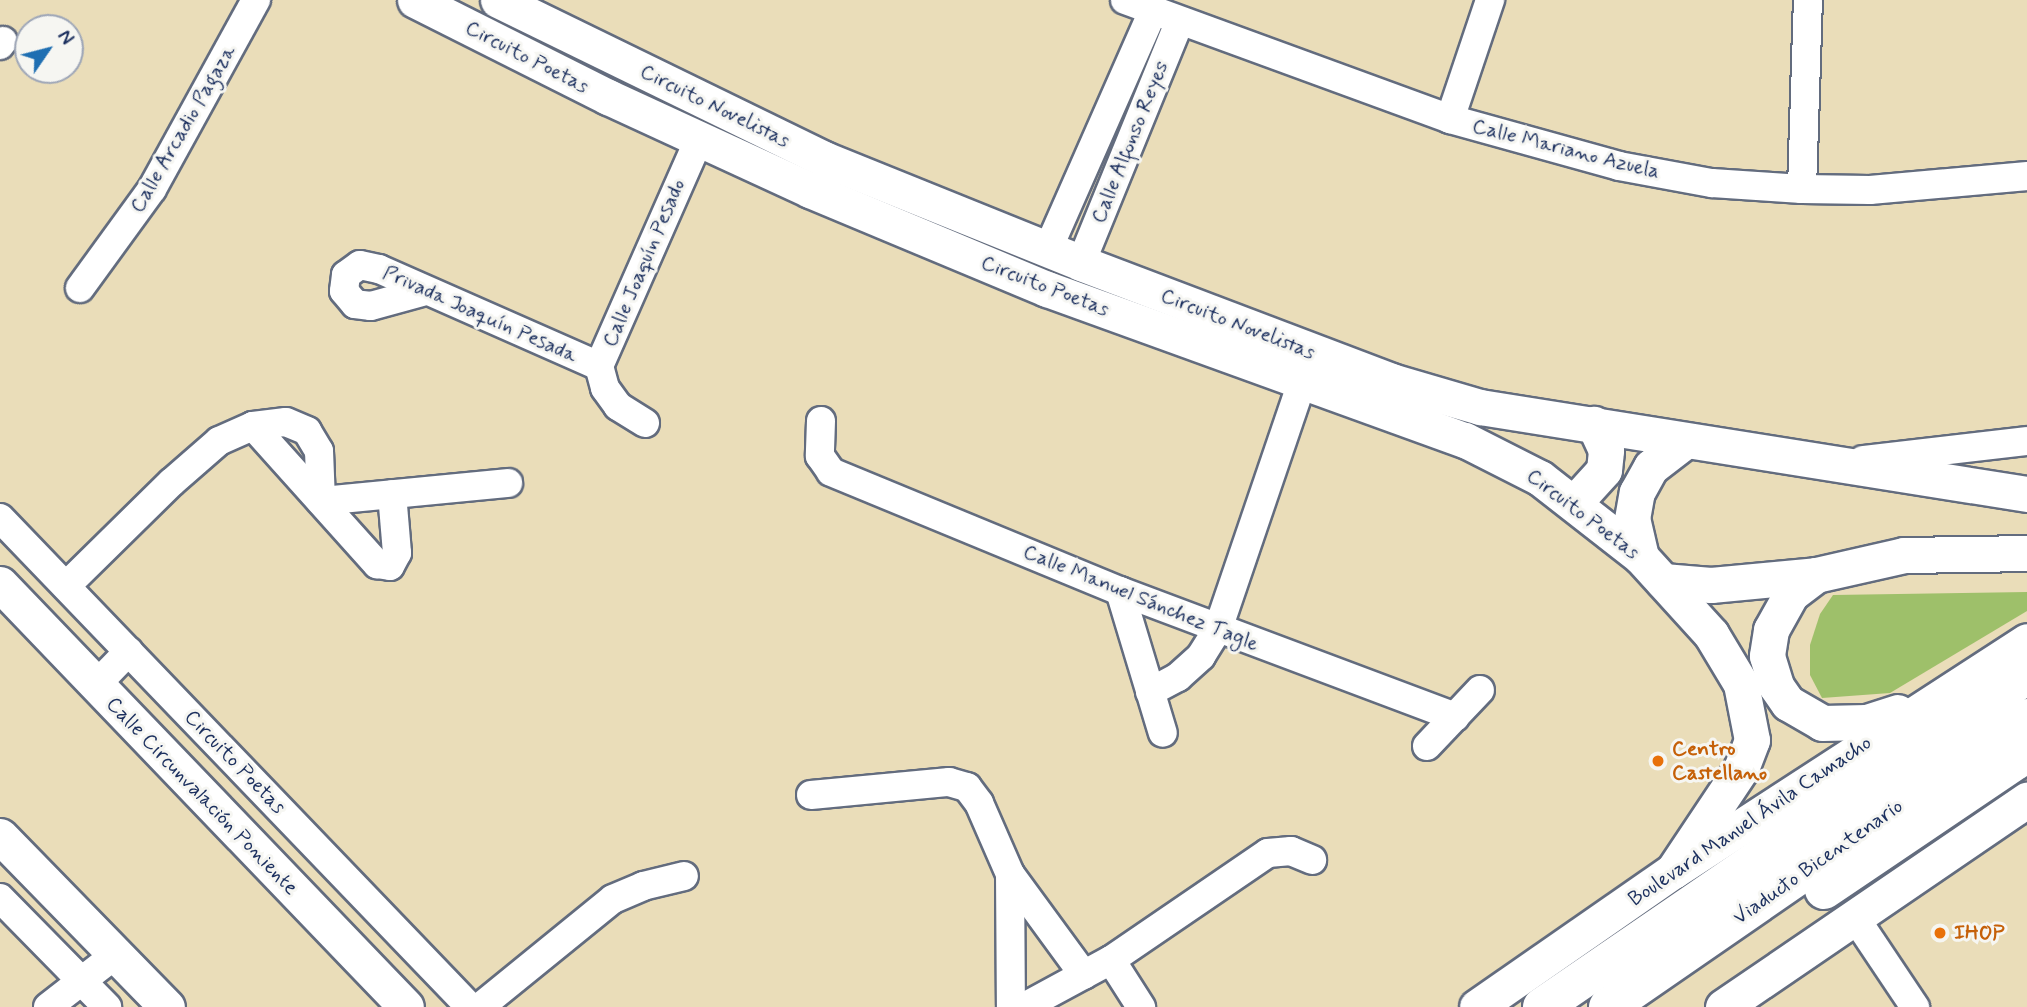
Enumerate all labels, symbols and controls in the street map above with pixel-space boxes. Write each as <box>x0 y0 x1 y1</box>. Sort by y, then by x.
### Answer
north arrow <box>14 14 84 84</box>
street label: Circuito Poetas <box>462 16 592 98</box>
text: N <box>51 25 79 50</box>
street label: Calle Arcadio Pagaza <box>125 41 241 217</box>
street label: Calle Alfonso Reyes <box>1086 58 1174 226</box>
street label: Circuito Novelistas <box>636 59 794 153</box>
street label: Calle Mariano Azuela <box>1469 113 1663 185</box>
street label: Calle Joaquín Pesado <box>596 173 692 353</box>
street label: Circuito Poetas <box>979 250 1111 322</box>
street label: Privada Joaquín Pesada <box>378 259 582 369</box>
street label: Circuito Novelistas <box>1157 283 1319 365</box>
street label: Circuito Poetas <box>1522 464 1644 564</box>
street label: Calle Manuel Sánchez Tagle <box>1024 541 1258 655</box>
street label: Calle Circunvalación Poniente <box>100 691 304 901</box>
street label: Circuito Poetas <box>180 706 290 818</box>
street label: Boulevard Manuel Ávila Camacho <box>1622 729 1878 913</box>
place label: Centro Castellano <box>1672 736 1767 786</box>
marker: Centro Castellano <box>1650 753 1666 769</box>
street label: Viaducto Bicentenario <box>1728 794 1908 930</box>
place label: IHOP <box>1954 920 2005 946</box>
marker: IHOP <box>1932 925 1948 941</box>

